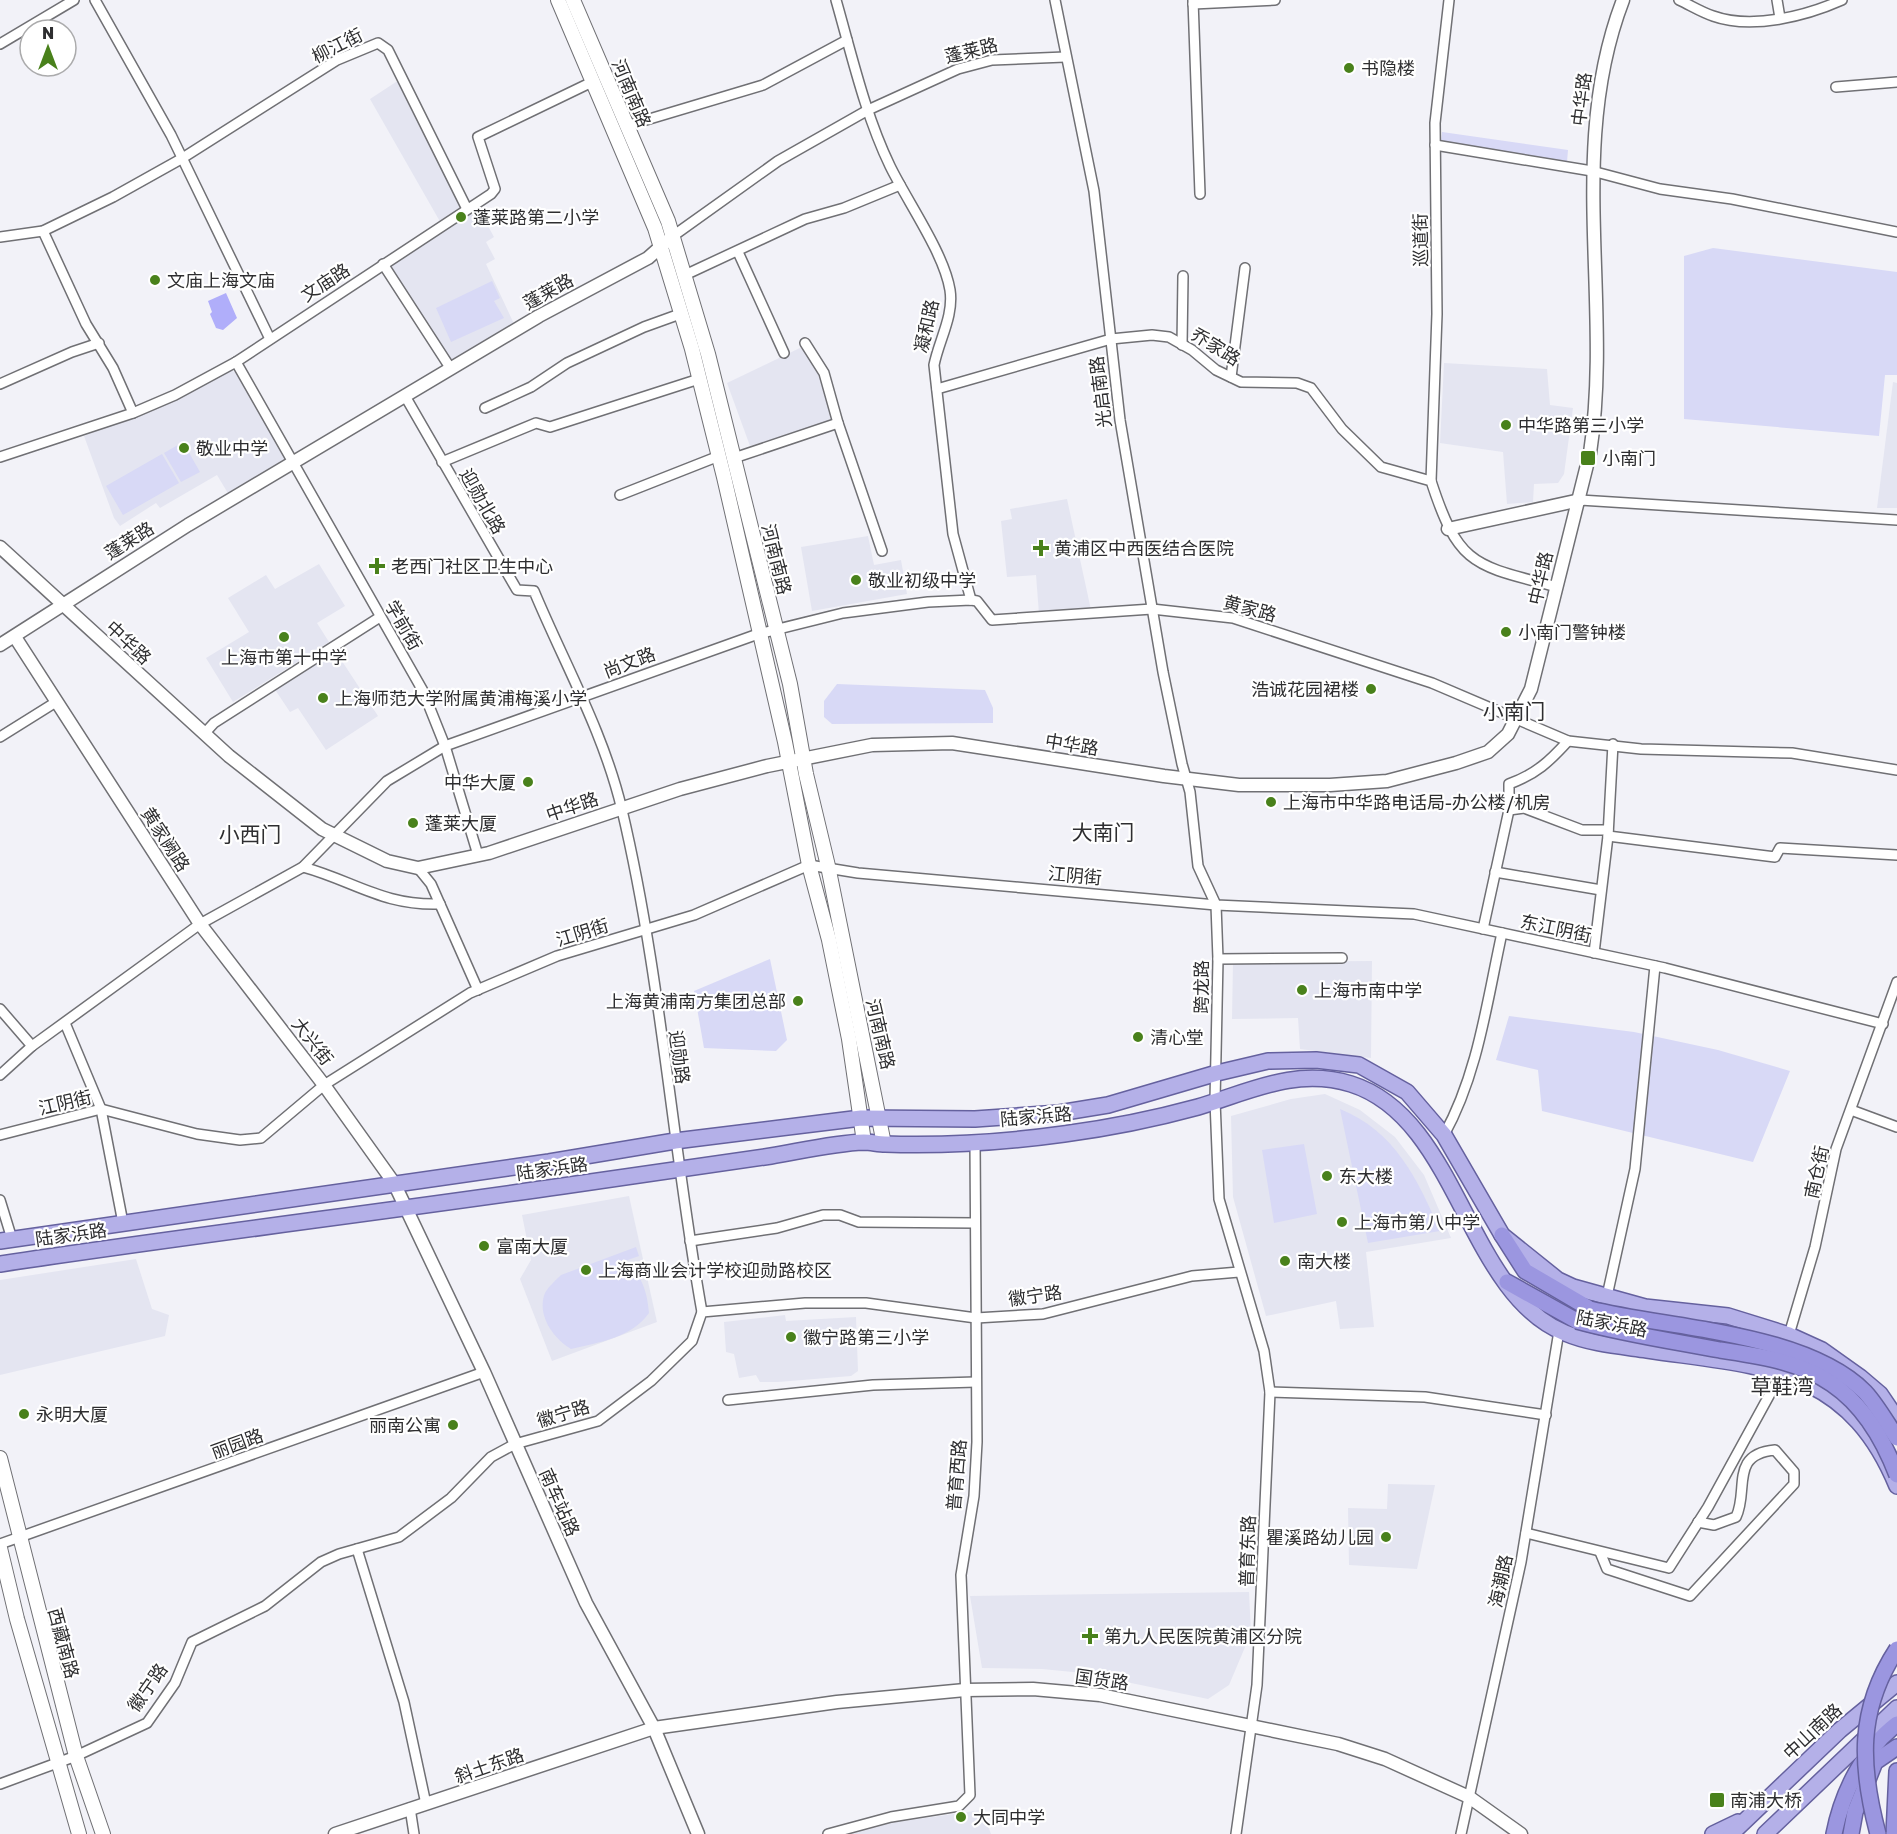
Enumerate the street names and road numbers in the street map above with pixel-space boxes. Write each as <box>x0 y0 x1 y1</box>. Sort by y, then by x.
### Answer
street label: 柳江街 <box>308 23 366 67</box>
street label: 蓬莱路 <box>942 33 1000 67</box>
street label: 河南南路 <box>608 56 656 130</box>
street label: 中华路 <box>1567 71 1595 127</box>
street label: 巡道街 <box>1409 213 1431 267</box>
street label: 文庙路 <box>296 258 354 306</box>
street label: 蓬莱路 <box>519 268 577 314</box>
street label: 凝和路 <box>909 297 943 355</box>
street label: 乔家路 <box>1187 322 1245 370</box>
street label: 光启南路 <box>1085 355 1115 429</box>
street label: 迎勋北路 <box>455 464 511 538</box>
street label: 蓬莱路 <box>100 516 158 564</box>
street label: 河南南路 <box>758 521 796 597</box>
street label: 中华路 <box>1523 549 1557 607</box>
street label: 黄家路 <box>1221 590 1279 626</box>
street label: 学前街 <box>381 596 427 654</box>
street label: 中华路 <box>102 616 156 668</box>
street label: 尚文路 <box>600 642 658 682</box>
street label: 中华路 <box>1044 729 1100 759</box>
street label: 中华路 <box>543 787 601 825</box>
street label: 黄家阙路 <box>137 803 195 875</box>
street label: 江阴街 <box>1047 862 1103 888</box>
street label: 东江阴街 <box>1518 910 1594 946</box>
street label: 江阴街 <box>553 914 611 950</box>
street label: 跨龙路 <box>1190 960 1212 1014</box>
street label: 河南南路 <box>862 996 900 1072</box>
street label: 大兴街 <box>288 1013 338 1069</box>
street label: 迎勋路 <box>665 1029 695 1085</box>
street label: 江阴街 <box>36 1085 94 1119</box>
street label: 陆家浜路 <box>999 1102 1073 1130</box>
street label: 南仓街 <box>1800 1143 1832 1201</box>
street label: 陆家浜路 <box>515 1152 589 1184</box>
street label: 陆家浜路 <box>34 1218 108 1250</box>
street label: 徽宁路 <box>1007 1280 1063 1310</box>
street label: 陆家浜路 <box>1575 1305 1649 1341</box>
street label: 徽宁路 <box>534 1395 592 1431</box>
street label: 丽园路 <box>208 1423 266 1463</box>
street label: 普育西路 <box>942 1438 970 1512</box>
street label: 南车站路 <box>535 1465 585 1539</box>
street label: 普育东路 <box>1235 1515 1259 1587</box>
street label: 海潮路 <box>1484 1552 1516 1610</box>
street label: 西藏南路 <box>44 1605 84 1681</box>
street label: 徽宁路 <box>123 1659 171 1715</box>
street label: 国货路 <box>1074 1664 1130 1694</box>
street label: 中山南路 <box>1778 1698 1846 1764</box>
street label: 斜土东路 <box>451 1743 527 1787</box>

